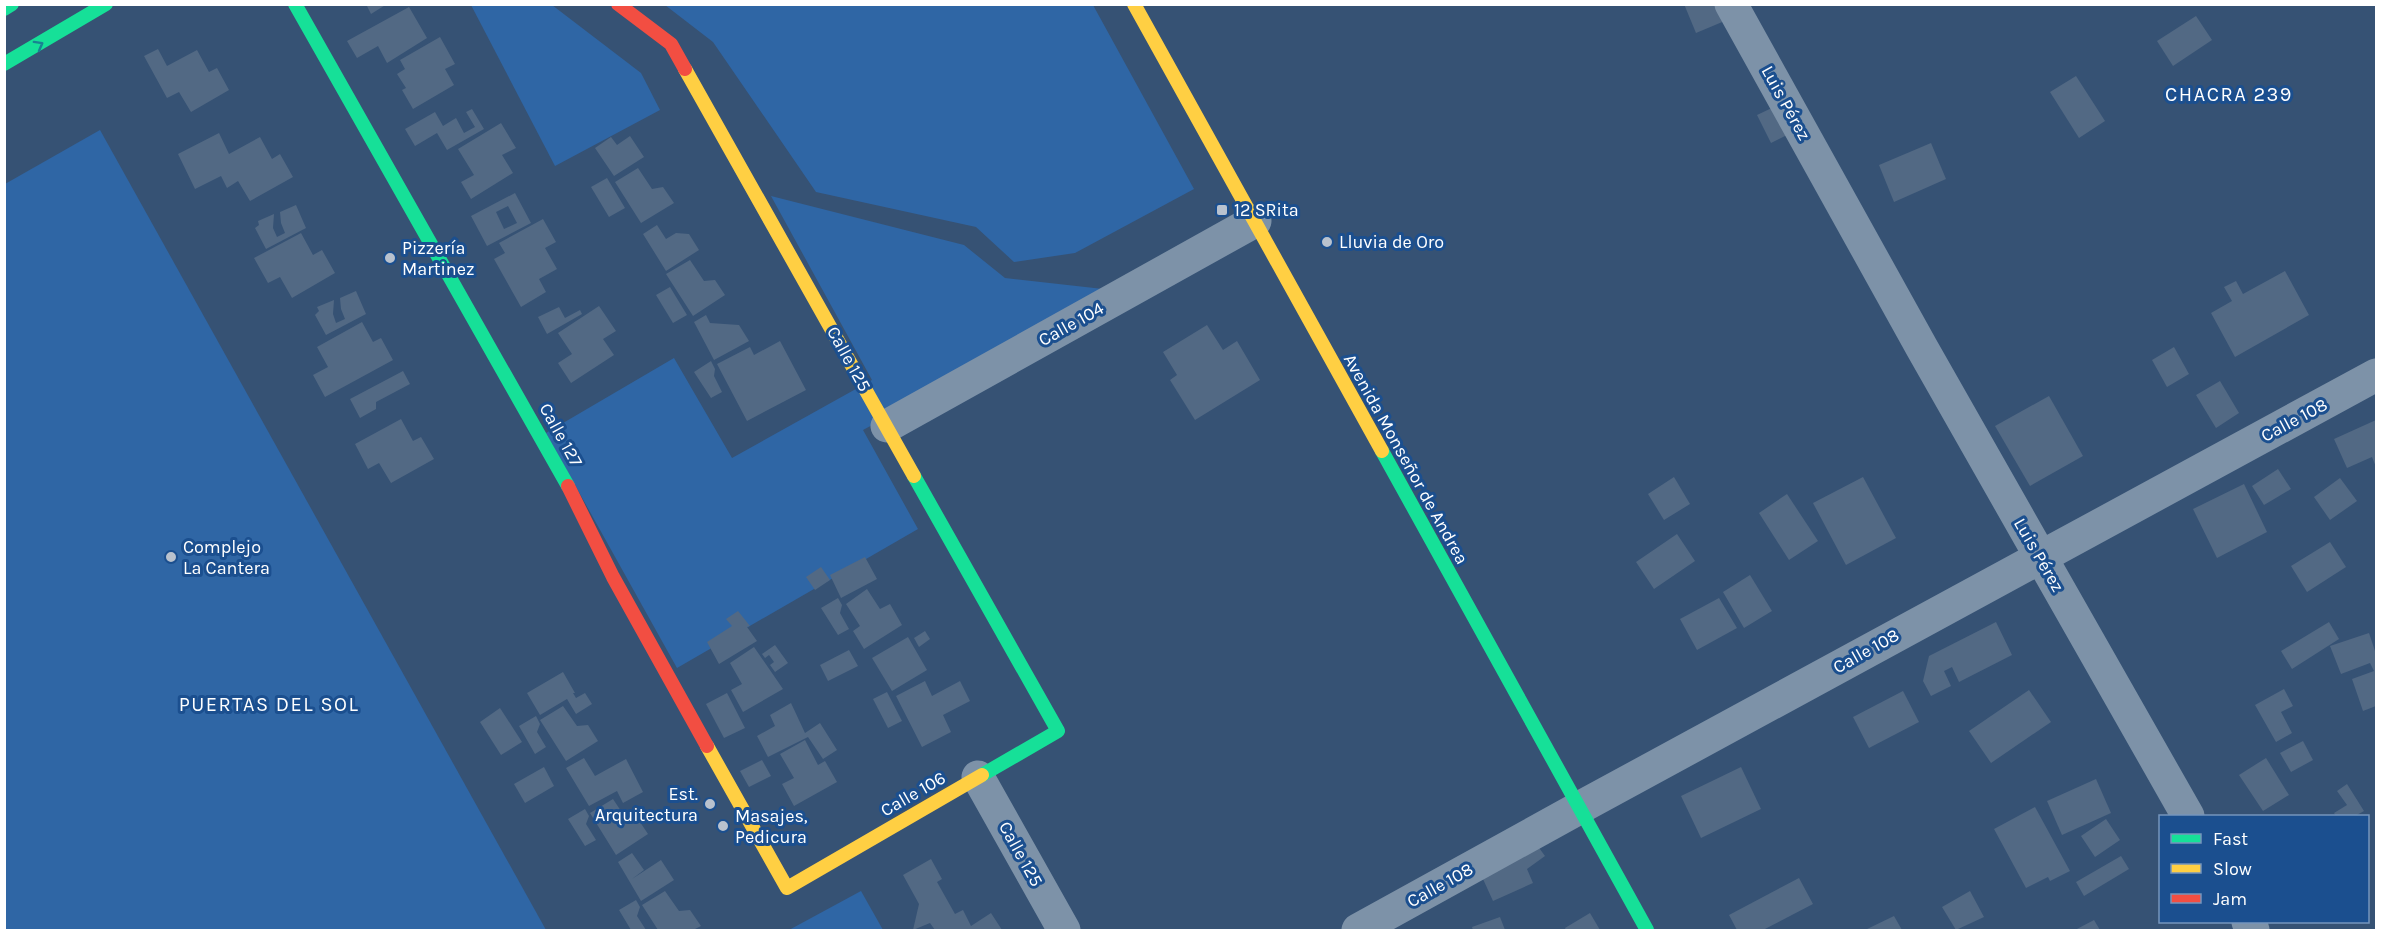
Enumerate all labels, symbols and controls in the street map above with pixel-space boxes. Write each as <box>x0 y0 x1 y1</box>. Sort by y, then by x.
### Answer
one-way arrow <box>33 40 43 52</box>
street label: Luis Pérez <box>1757 62 1815 144</box>
district label: CHACRA 239 <box>2165 83 2293 106</box>
place label: 12 SRita <box>1234 199 1299 221</box>
marker: 12 SRita <box>1215 203 1229 217</box>
place label: Lluvia de Oro <box>1339 231 1444 253</box>
marker: Lluvia de Oro <box>1320 235 1334 249</box>
place label: Pizzería Martinez <box>402 237 474 280</box>
marker: Pizzería Martinez <box>383 251 397 265</box>
street label: Calle 104 <box>1035 297 1107 351</box>
street label: Calle 125 <box>822 323 876 395</box>
street label: Avenida Monseñor de Andrea <box>1339 350 1473 568</box>
street label: Calle 108 <box>2257 393 2331 447</box>
street label: Calle 127 <box>535 399 588 471</box>
street label: Luis Pérez <box>2009 514 2069 596</box>
place label: Complejo La Cantera <box>183 536 270 579</box>
marker: Complejo La Cantera <box>164 550 178 564</box>
street label: Calle 108 <box>1829 624 1903 678</box>
district label: PUERTAS DEL SOL <box>179 693 359 716</box>
street label: Calle 106 <box>877 767 949 821</box>
place label: Est. Arquitectura <box>595 783 698 826</box>
marker: Est. Arquitectura <box>703 797 717 811</box>
place label: Masajes, Pedicura <box>735 805 808 848</box>
legend <box>2159 815 2369 923</box>
street label: Calle 125 <box>994 818 1048 890</box>
marker: Masajes, Pedicura <box>716 819 730 833</box>
text: Fast <box>2213 828 2248 850</box>
street label: Calle 108 <box>1403 858 1477 912</box>
text: Slow <box>2213 858 2252 880</box>
text: Jam <box>2213 888 2247 910</box>

